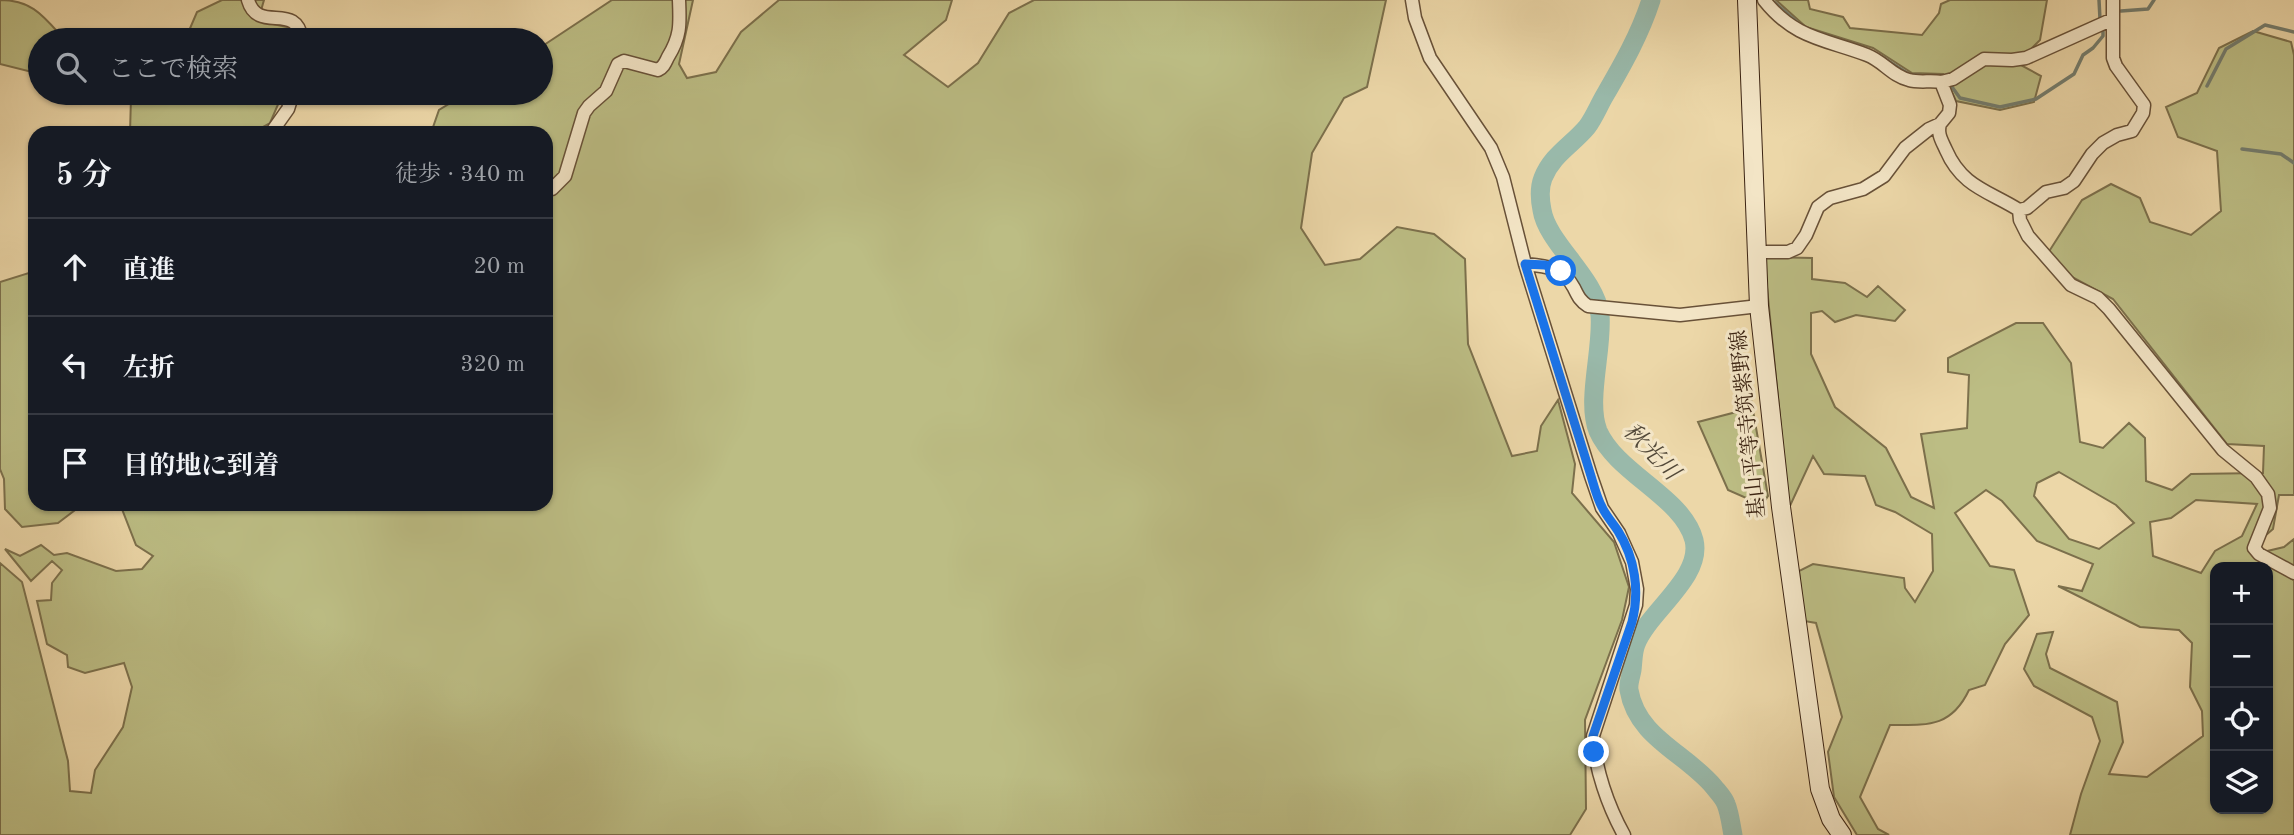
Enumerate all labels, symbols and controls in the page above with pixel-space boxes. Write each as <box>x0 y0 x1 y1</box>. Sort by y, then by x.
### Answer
search box <box>28 28 553 105</box>
icon: search <box>52 48 90 86</box>
text: ここで検索 <box>108 57 238 83</box>
text: 5 分 <box>56 161 112 191</box>
text: 徒歩 · 340 m <box>395 163 525 186</box>
icon: ahead <box>56 248 94 286</box>
text: 20 m <box>474 255 525 278</box>
route start <box>1545 255 1576 286</box>
text: 直進 <box>123 258 175 284</box>
street label: 基山平等寺筑紫野線 <box>1727 329 1769 519</box>
icon: left <box>56 346 94 384</box>
text: 320 m <box>460 353 525 376</box>
text: 左折 <box>123 356 175 382</box>
water label: 秋光川 <box>1619 418 1687 487</box>
icon: arrive <box>56 444 94 482</box>
text: 目的地に到着 <box>123 454 279 480</box>
map controls <box>2210 562 2273 814</box>
button: + <box>2210 562 2273 625</box>
button: − <box>2210 625 2273 688</box>
button: locate <box>2210 688 2273 751</box>
route end <box>1578 736 1609 767</box>
button: layers <box>2210 751 2273 814</box>

